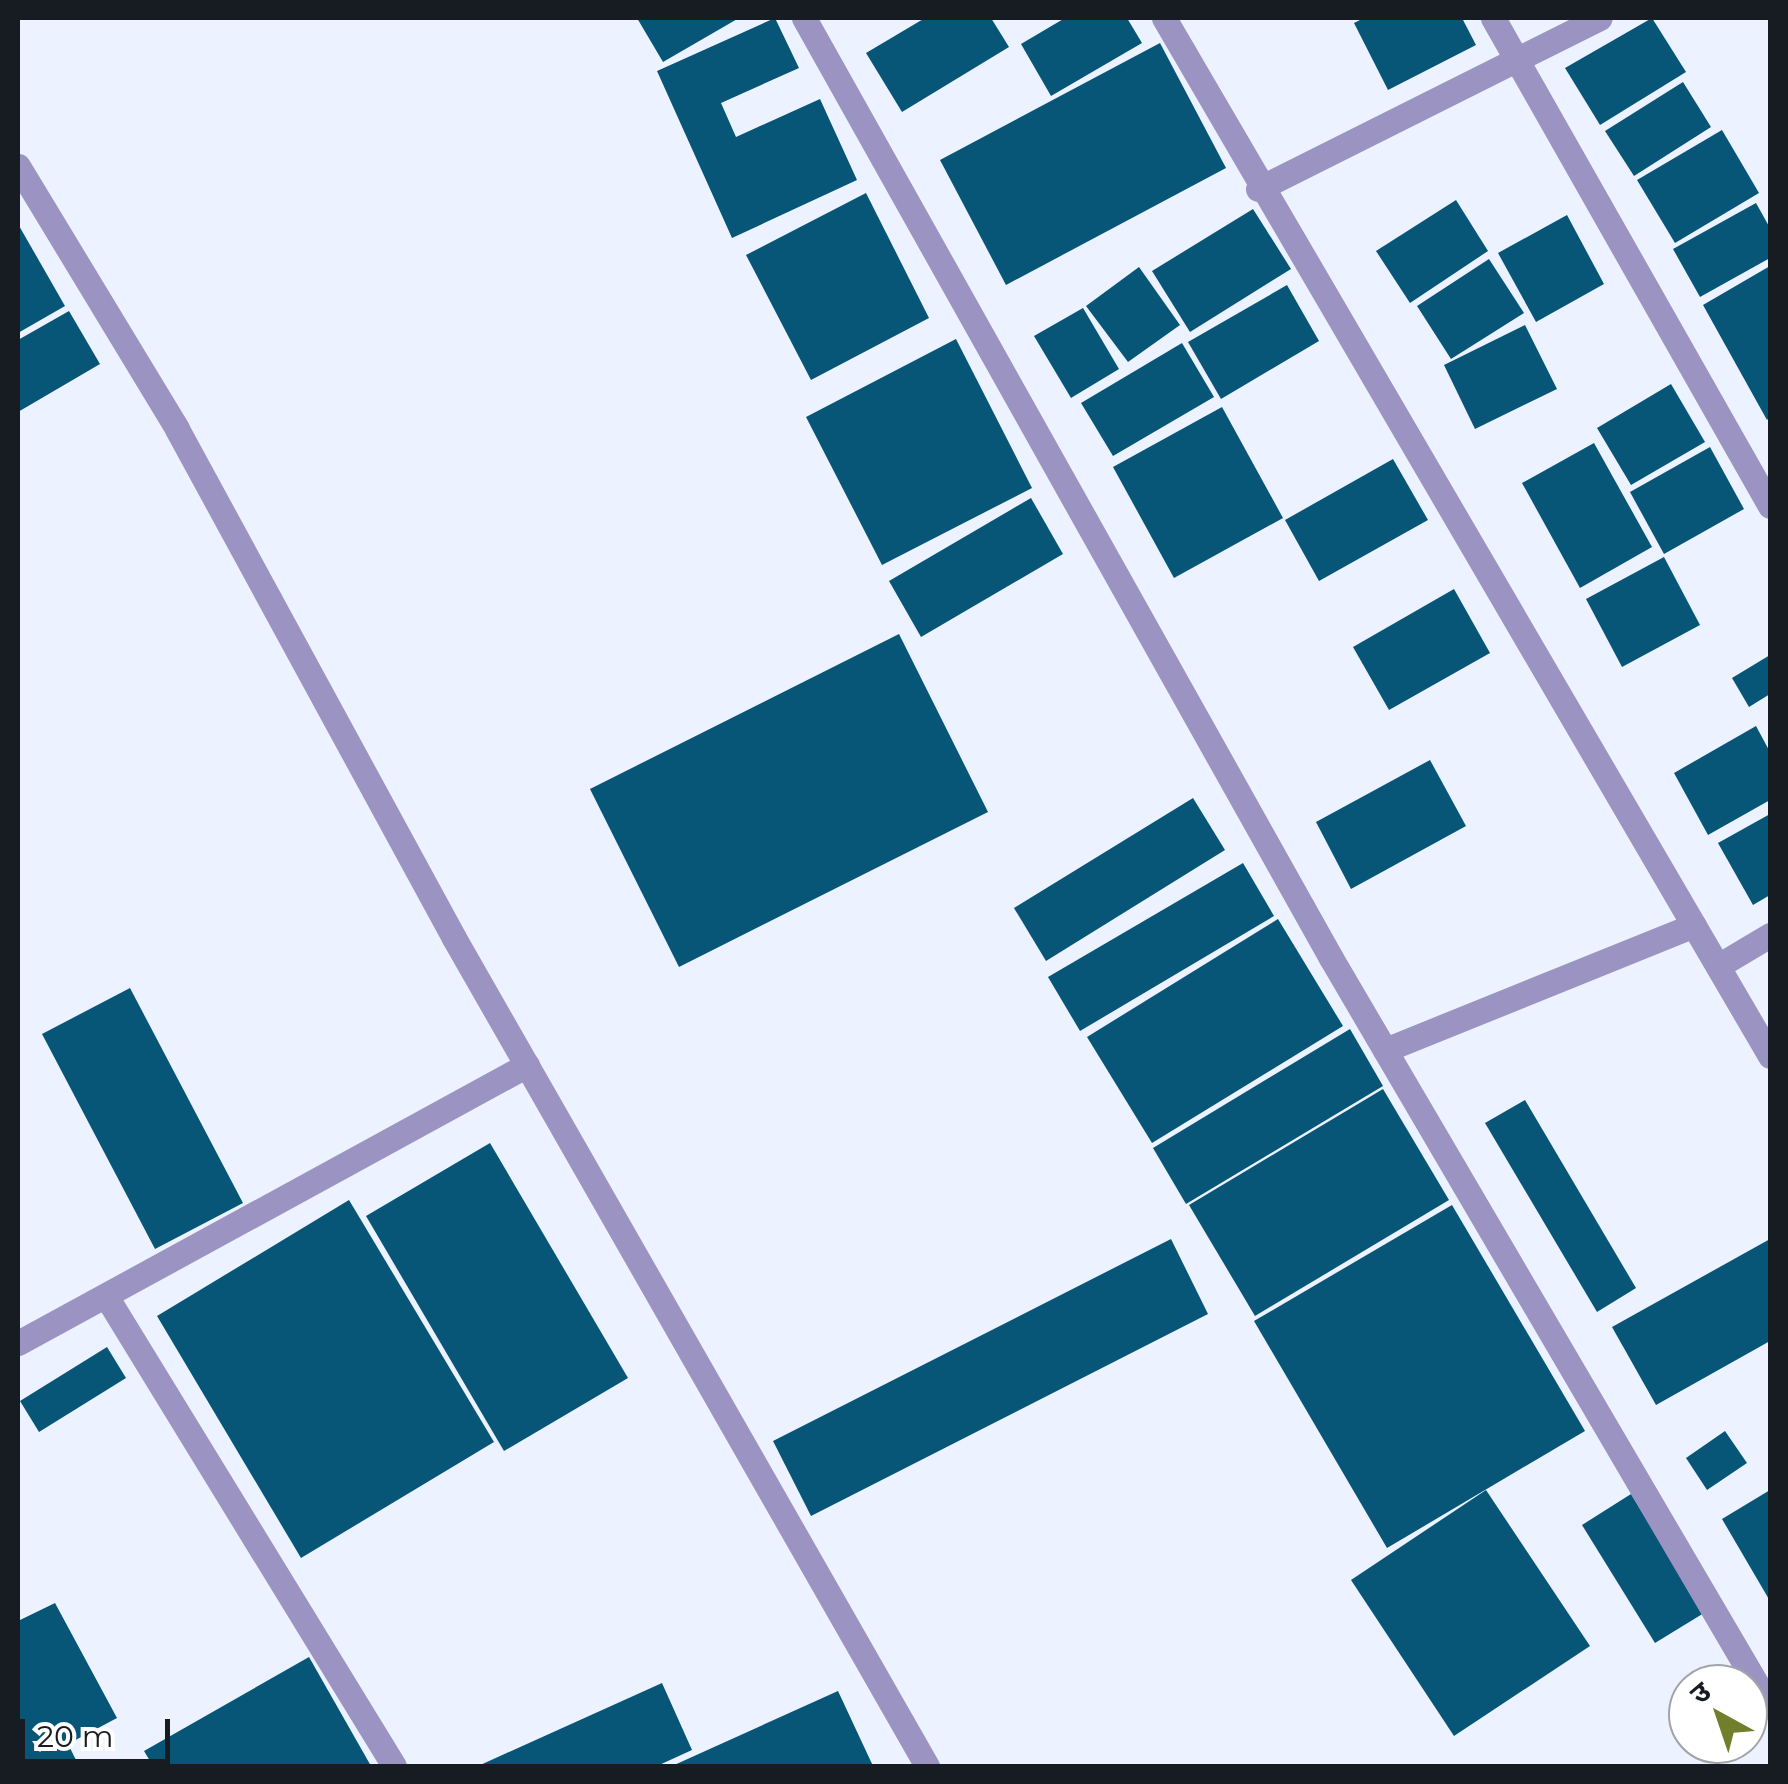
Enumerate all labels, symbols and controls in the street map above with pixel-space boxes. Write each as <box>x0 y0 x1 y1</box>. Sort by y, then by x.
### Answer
north arrow <box>1668 1664 1768 1764</box>
text: उ <box>1683 1674 1717 1711</box>
scale bar <box>25 1699 175 1761</box>
text: 20 m <box>37 1718 114 1755</box>

